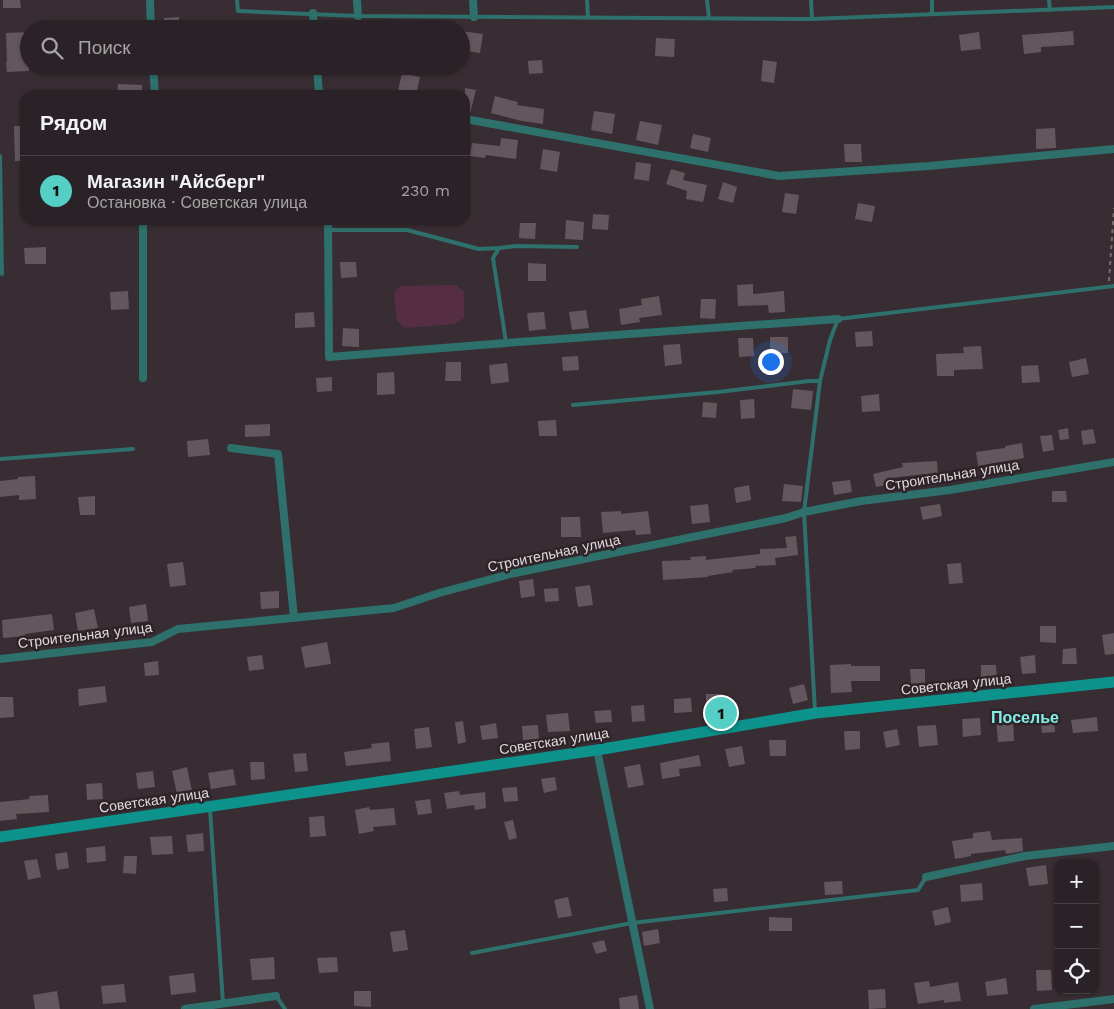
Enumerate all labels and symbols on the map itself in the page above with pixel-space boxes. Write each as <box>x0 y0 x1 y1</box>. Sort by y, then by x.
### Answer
your location <box>758 349 784 375</box>
street label: Строительная улица <box>884 456 1020 493</box>
street label: Строительная улица <box>486 531 622 575</box>
street label: Строительная улица <box>17 619 153 651</box>
street label: Советская улица <box>900 670 1012 698</box>
pin: 1 <box>705 694 737 732</box>
district label: Поселье <box>991 708 1059 727</box>
street label: Советская улица <box>498 724 610 758</box>
street label: Советская улица <box>98 784 210 816</box>

